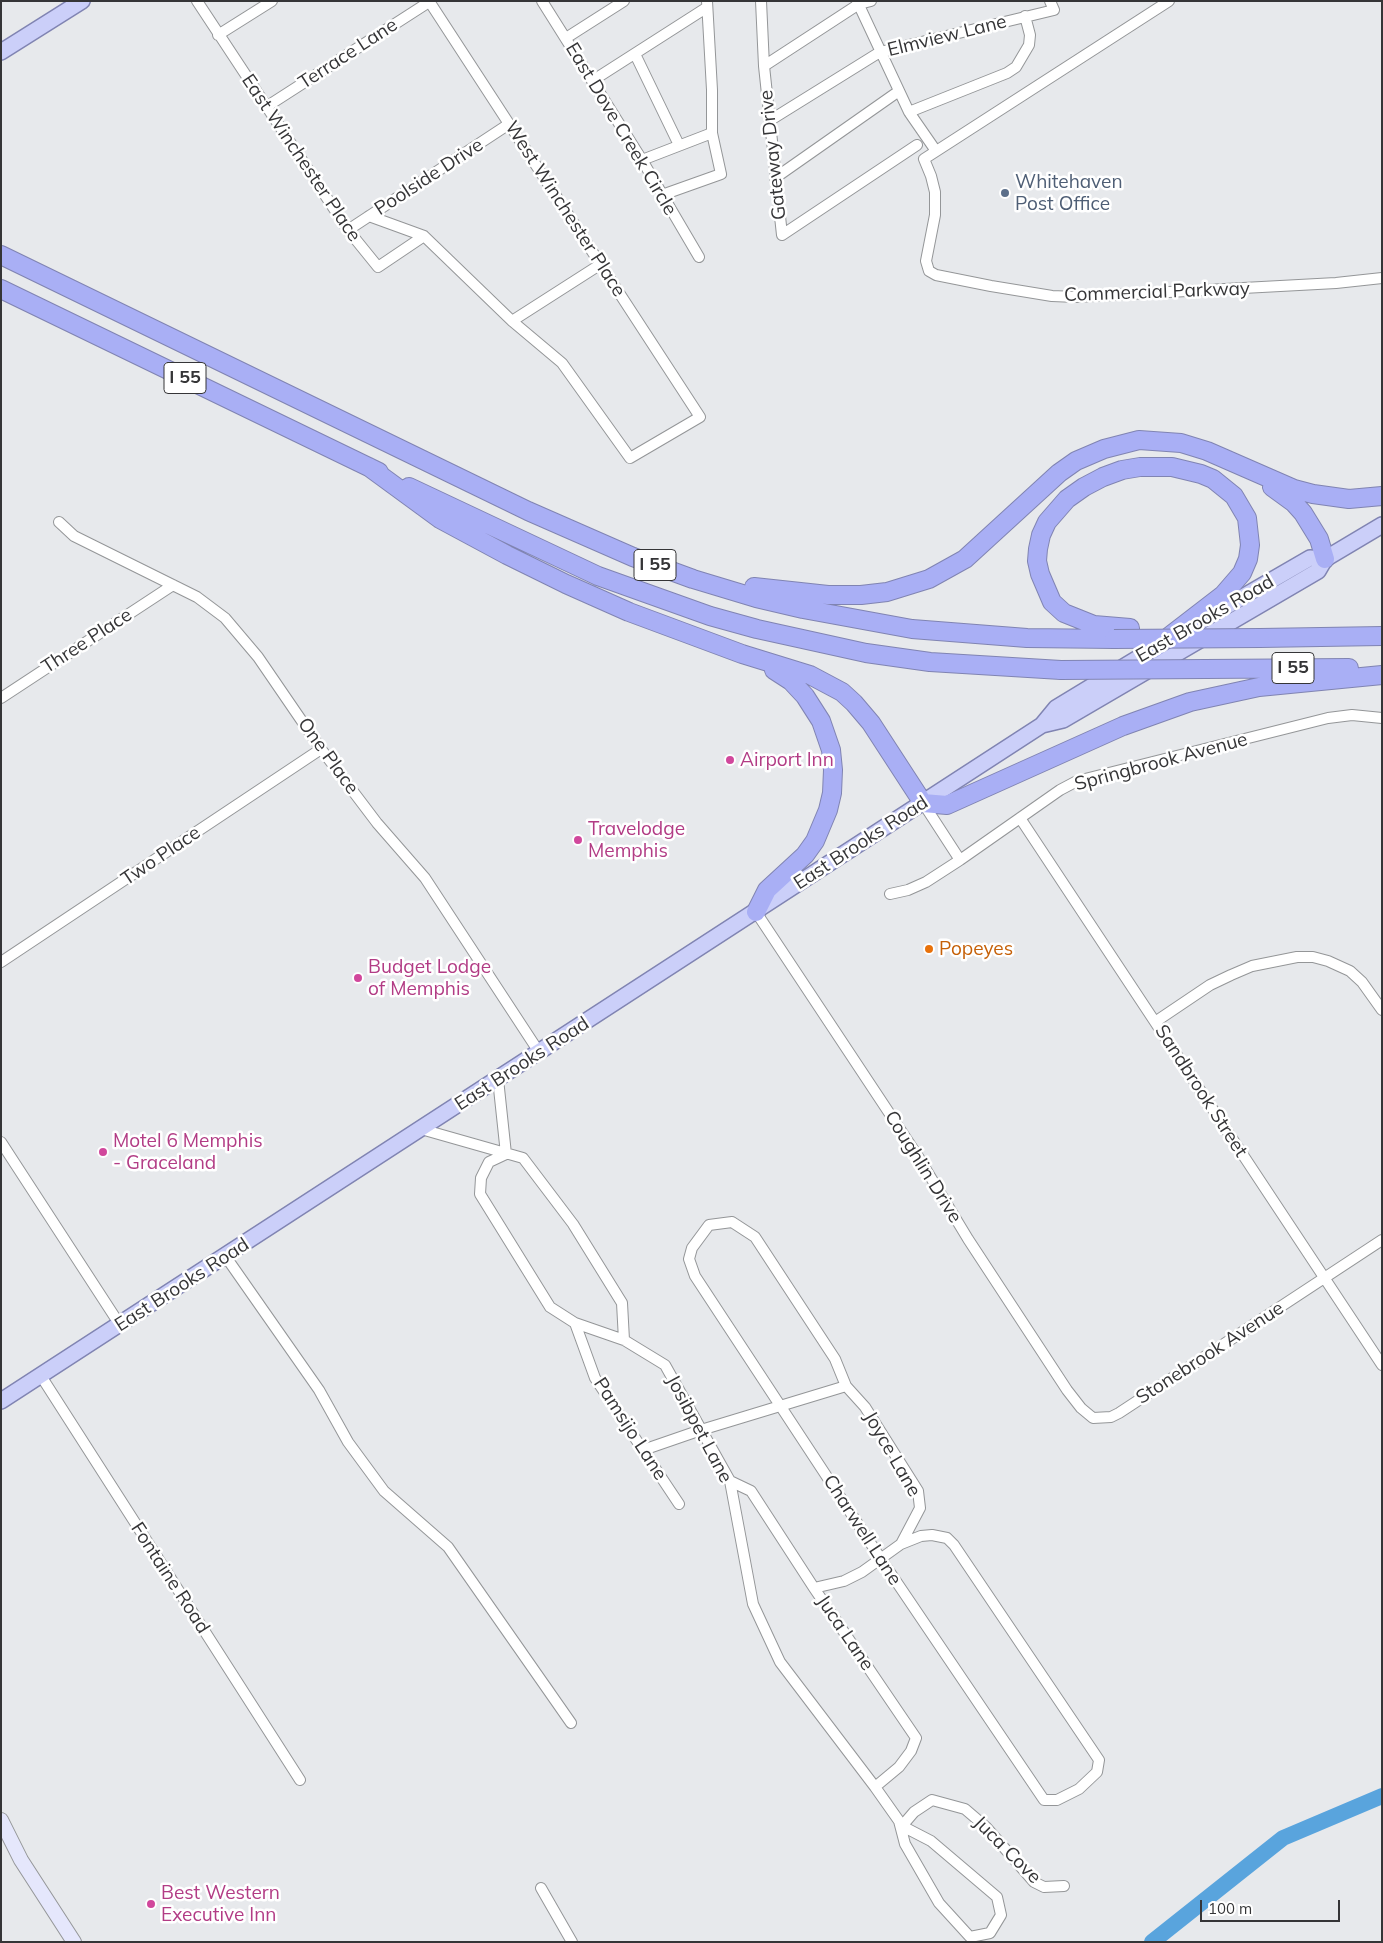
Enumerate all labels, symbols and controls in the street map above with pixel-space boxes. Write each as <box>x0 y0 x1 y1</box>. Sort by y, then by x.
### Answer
street label: Elmview Lane <box>885 10 1009 62</box>
street label: Terrace Lane <box>294 14 402 94</box>
street label: East Dove Creek Circle <box>560 39 682 219</box>
street label: East Winchester Place <box>236 70 366 246</box>
street label: Gateway Drive <box>755 89 791 221</box>
street label: West Winchester Place <box>500 117 630 301</box>
street label: Poolside Drive <box>370 133 488 221</box>
place label: Whitehaven Post Office <box>1015 171 1123 215</box>
marker: Whitehaven Post Office <box>999 187 1011 199</box>
street label: Commercial Parkway <box>1064 277 1250 307</box>
road number: I 55 <box>164 362 206 393</box>
road number: I 55 <box>634 550 676 580</box>
street label: East Brooks Road <box>1132 570 1278 668</box>
street label: Three Place <box>38 603 136 679</box>
road number: I 55 <box>1272 652 1314 684</box>
street label: One Place <box>293 713 363 799</box>
street label: Springbrook Avenue <box>1072 728 1250 796</box>
place label: Airport Inn <box>740 749 834 771</box>
marker: Airport Inn <box>724 754 736 766</box>
street label: East Brooks Road <box>790 791 932 895</box>
place label: Travelodge Memphis <box>588 818 685 862</box>
street label: Two Place <box>117 821 205 891</box>
marker: Travelodge Memphis <box>572 834 584 846</box>
place label: Popeyes <box>939 938 1013 960</box>
marker: Popeyes <box>923 943 935 955</box>
place label: Budget Lodge of Memphis <box>368 956 491 1000</box>
marker: Budget Lodge of Memphis <box>352 972 364 984</box>
street label: East Brooks Road <box>451 1012 593 1116</box>
street label: Sandbrook Street <box>1150 1021 1252 1161</box>
street label: Coughlin Drive <box>879 1107 967 1227</box>
place label: Motel 6 Memphis - Graceland <box>113 1130 263 1174</box>
marker: Motel 6 Memphis - Graceland <box>97 1146 109 1158</box>
street label: East Brooks Road <box>111 1233 253 1337</box>
street label: Stonebrook Avenue <box>1132 1297 1288 1409</box>
street label: Josibpet Lane <box>661 1371 737 1487</box>
street label: Pamsijo Lane <box>588 1374 672 1484</box>
street label: Joyce Lane <box>858 1407 926 1501</box>
street label: Charwell Lane <box>818 1471 906 1589</box>
street label: Fontaine Road <box>126 1518 214 1638</box>
street label: Juca Lane <box>811 1591 879 1675</box>
street label: Juca Cove <box>968 1811 1046 1889</box>
place label: Best Western Executive Inn <box>161 1882 280 1926</box>
scale bar <box>1203 1890 1343 1922</box>
marker: Best Western Executive Inn <box>145 1898 157 1910</box>
text: 100 m <box>1208 1899 1252 1918</box>

